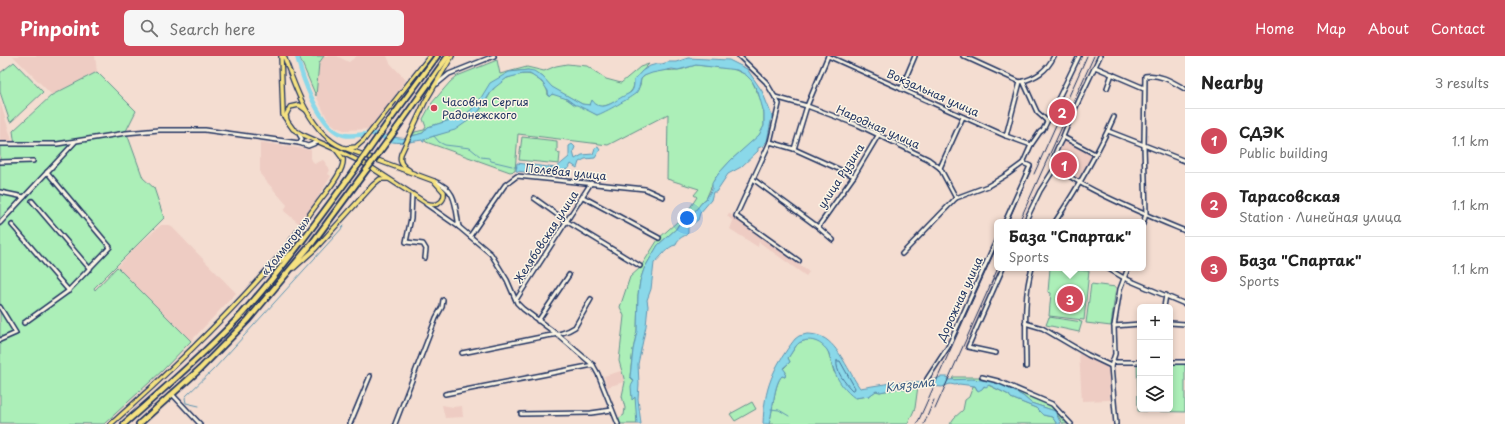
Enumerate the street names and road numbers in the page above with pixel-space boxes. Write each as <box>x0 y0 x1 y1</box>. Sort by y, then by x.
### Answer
street label: Вокзальная улица <box>884 65 982 121</box>
street label: Народная улица <box>834 100 923 153</box>
street label: улица Рузина <box>813 140 868 212</box>
street label: Полевая улица <box>525 159 607 184</box>
street label: Желябовская улица <box>509 187 582 287</box>
street label: «Холмогоры» <box>257 212 314 279</box>
street label: Дорожная улица <box>932 254 987 345</box>

